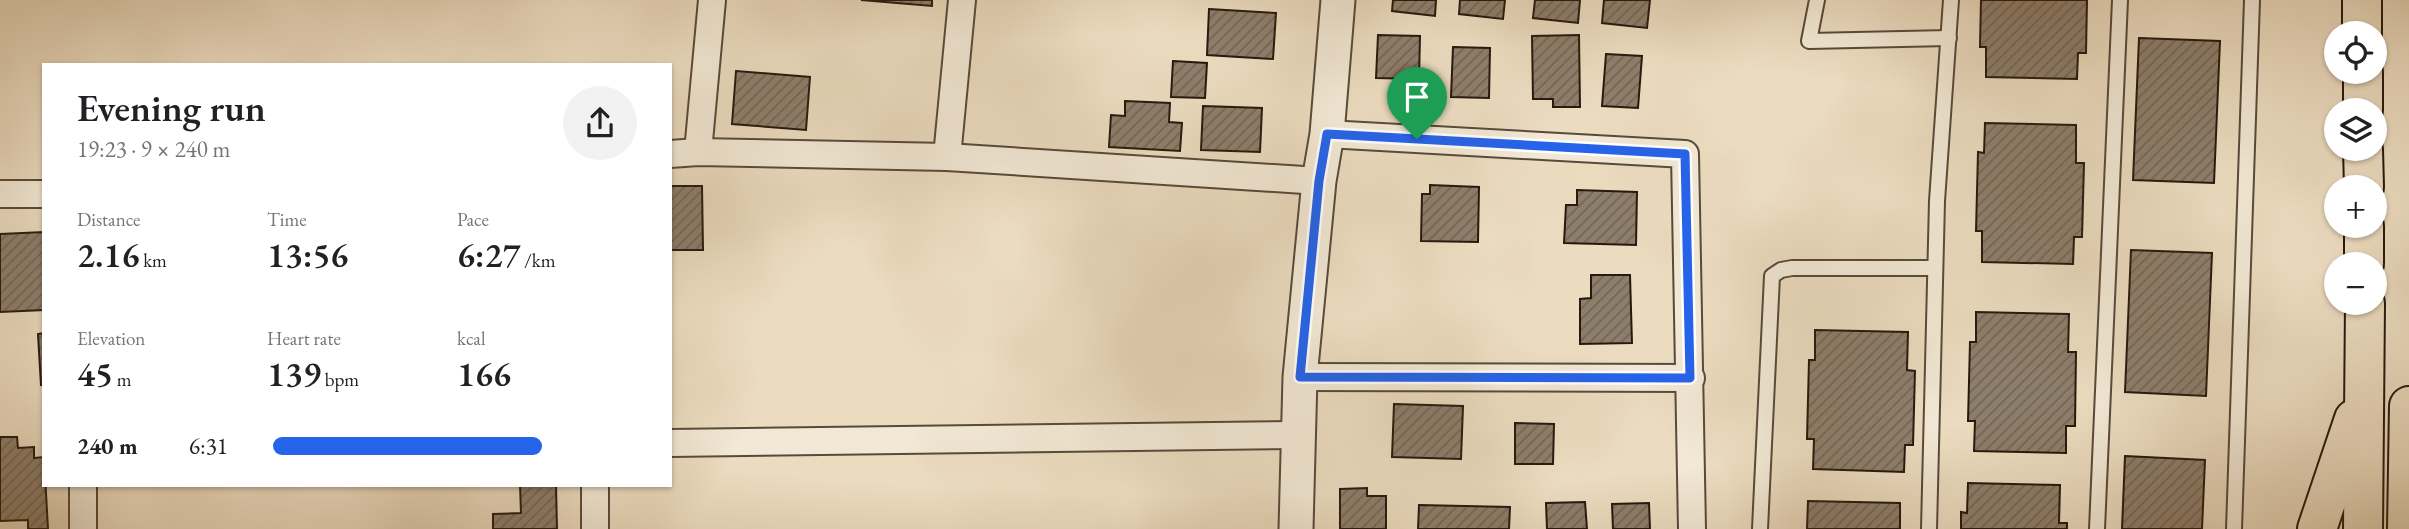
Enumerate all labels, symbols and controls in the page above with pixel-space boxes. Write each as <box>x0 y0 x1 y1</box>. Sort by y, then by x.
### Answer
map controls <box>2324 21 2387 315</box>
button: locate <box>2324 21 2387 84</box>
pin <box>1387 67 1447 139</box>
icon: arrive <box>1398 78 1436 116</box>
text: Evening run <box>77 83 266 132</box>
button: share <box>563 86 637 160</box>
button: layers <box>2324 98 2387 161</box>
text: 19:23 · 9 × 240 m <box>77 134 230 164</box>
button: + <box>2324 175 2387 238</box>
text: Distance <box>77 207 140 232</box>
text: Time <box>267 207 307 232</box>
text: Pace <box>457 207 489 232</box>
text: 2.16 <box>77 232 139 277</box>
text: 13:56 <box>267 232 348 277</box>
text: 6:27 <box>457 232 520 277</box>
text: km <box>139 248 167 273</box>
text: /km <box>520 248 555 273</box>
button: − <box>2324 252 2387 315</box>
text: Elevation <box>77 326 145 351</box>
text: Heart rate <box>267 326 341 351</box>
text: kcal <box>457 326 486 351</box>
text: 45 <box>77 351 113 396</box>
text: 139 <box>267 351 321 396</box>
text: 166 <box>457 351 511 396</box>
text: m <box>113 367 132 392</box>
text: bpm <box>321 367 359 392</box>
text: 240 m <box>77 431 138 461</box>
text: 6:31 <box>189 431 228 461</box>

